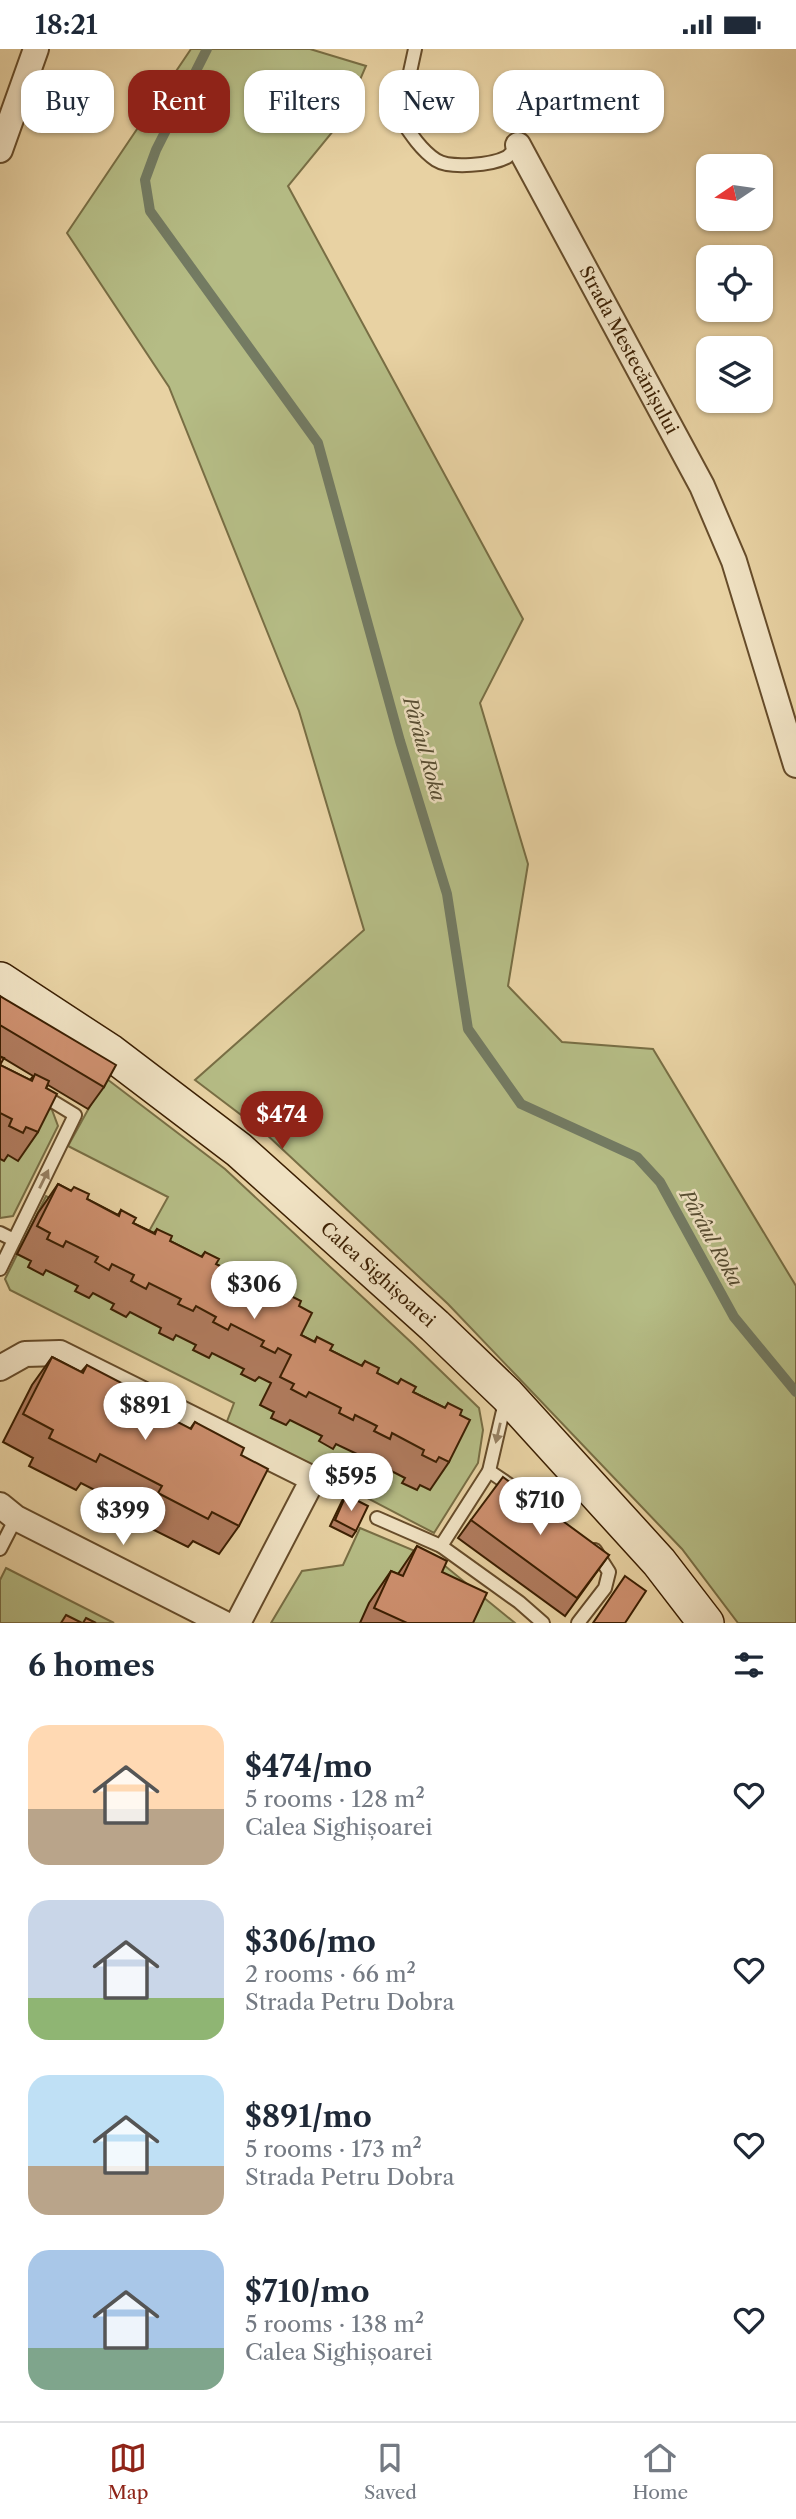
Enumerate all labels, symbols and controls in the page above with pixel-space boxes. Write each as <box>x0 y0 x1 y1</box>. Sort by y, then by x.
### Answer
text: 18:21 <box>35 9 97 41</box>
chip: Buy <box>21 70 114 133</box>
chip: Rent <box>128 70 230 133</box>
chip: Filters <box>244 70 365 133</box>
chip: New <box>379 70 479 133</box>
chip: Apartment <box>493 70 664 133</box>
north arrow <box>696 154 774 231</box>
map controls <box>696 154 773 413</box>
button: locate <box>696 245 773 322</box>
street label: Strada Mestecănișului <box>574 262 683 438</box>
button: layers <box>696 336 773 413</box>
water label: Pârâul Roka <box>398 692 450 804</box>
pin: $474 <box>241 1091 323 1151</box>
text: $474 <box>256 1100 308 1128</box>
one-way arrow <box>38 1169 50 1189</box>
water label: Pârâul Roka <box>674 1184 747 1291</box>
street label: Calea Sighișoarei <box>316 1217 440 1332</box>
pin: $306 <box>213 1261 295 1321</box>
text: $306 <box>227 1270 281 1298</box>
pin: $891 <box>104 1383 186 1442</box>
text: $891 <box>119 1391 171 1419</box>
one-way arrow <box>492 1422 503 1444</box>
pin: $595 <box>310 1453 392 1513</box>
text: $595 <box>325 1462 377 1490</box>
pin: $710 <box>499 1477 581 1537</box>
text: $710 <box>515 1486 565 1514</box>
pin: $399 <box>82 1487 164 1547</box>
text: $399 <box>96 1496 150 1524</box>
icon: filters <box>730 1646 768 1684</box>
text: 6 homes <box>28 1647 155 1684</box>
text: $474/mo <box>245 1748 372 1785</box>
icon: home <box>84 1753 168 1837</box>
icon: heart <box>730 1776 768 1814</box>
text: 5 rooms · 128 m² <box>245 1785 425 1813</box>
text: Calea Sighișoarei <box>245 1813 432 1841</box>
text: $306/mo <box>245 1923 376 1960</box>
icon: home <box>84 1928 168 2012</box>
icon: heart <box>730 1951 768 1989</box>
text: 2 rooms · 66 m² <box>245 1960 416 1988</box>
text: Strada Petru Dobra <box>245 1988 455 2016</box>
text: $891/mo <box>245 2098 372 2135</box>
icon: home <box>84 2103 168 2187</box>
icon: heart <box>730 2126 768 2164</box>
text: 5 rooms · 173 m² <box>245 2135 422 2163</box>
text: Strada Petru Dobra <box>245 2163 455 2191</box>
text: $710/mo <box>245 2273 369 2310</box>
icon: home <box>84 2278 168 2362</box>
icon: heart <box>730 2301 768 2339</box>
text: 5 rooms · 138 m² <box>245 2310 424 2338</box>
text: Calea Sighișoarei <box>245 2338 432 2366</box>
tab: Map <box>108 2439 149 2504</box>
tab: Saved <box>364 2439 417 2504</box>
tab: Home <box>632 2439 688 2504</box>

